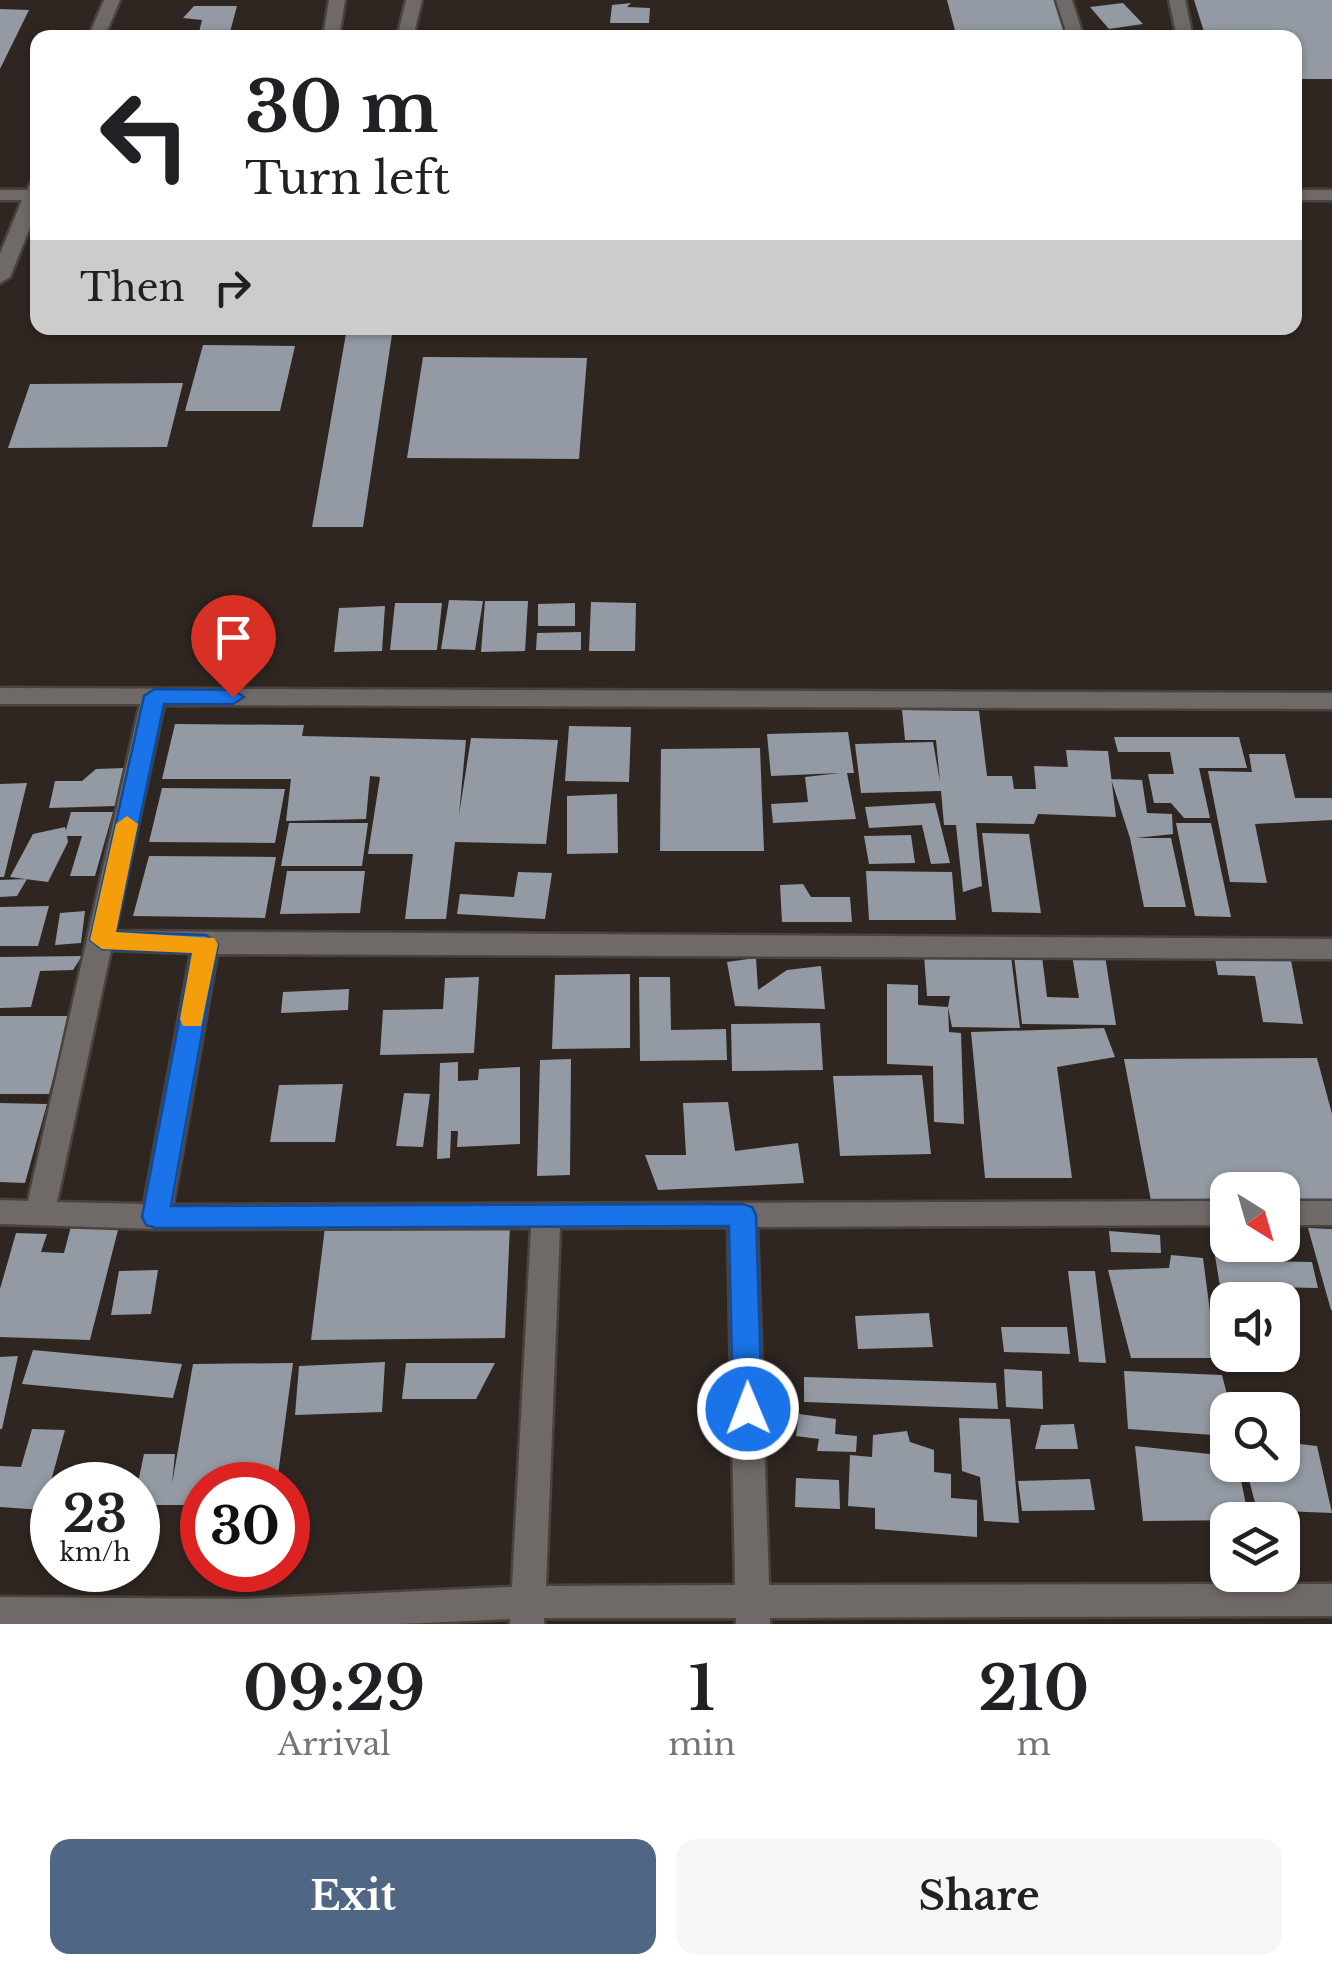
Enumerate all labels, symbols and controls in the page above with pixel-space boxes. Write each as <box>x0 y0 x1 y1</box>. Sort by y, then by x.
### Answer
text: 30 m <box>245 64 438 151</box>
icon: left <box>80 70 210 200</box>
text: Turn left <box>245 150 450 206</box>
icon: right <box>205 260 260 315</box>
text: Then <box>80 264 185 311</box>
pin <box>191 595 276 698</box>
icon: arrive <box>206 610 261 665</box>
north arrow <box>1210 1172 1300 1262</box>
map controls <box>1210 1172 1300 1592</box>
button: sound <box>1210 1282 1300 1372</box>
position arrow <box>696 1357 800 1461</box>
button: search <box>1210 1392 1300 1482</box>
speed limit sign: 30 <box>180 1462 310 1592</box>
text: 23 <box>63 1483 127 1546</box>
button: layers <box>1210 1502 1300 1592</box>
text: km/h <box>60 1537 130 1568</box>
text: 09:29 <box>243 1652 425 1726</box>
text: 1 <box>689 1652 715 1726</box>
text: 210 <box>978 1652 1089 1726</box>
text: Arrival <box>277 1724 391 1764</box>
text: min <box>668 1724 736 1764</box>
text: m <box>1017 1724 1051 1764</box>
button: Exit <box>50 1839 656 1954</box>
button: Share <box>676 1839 1282 1954</box>

